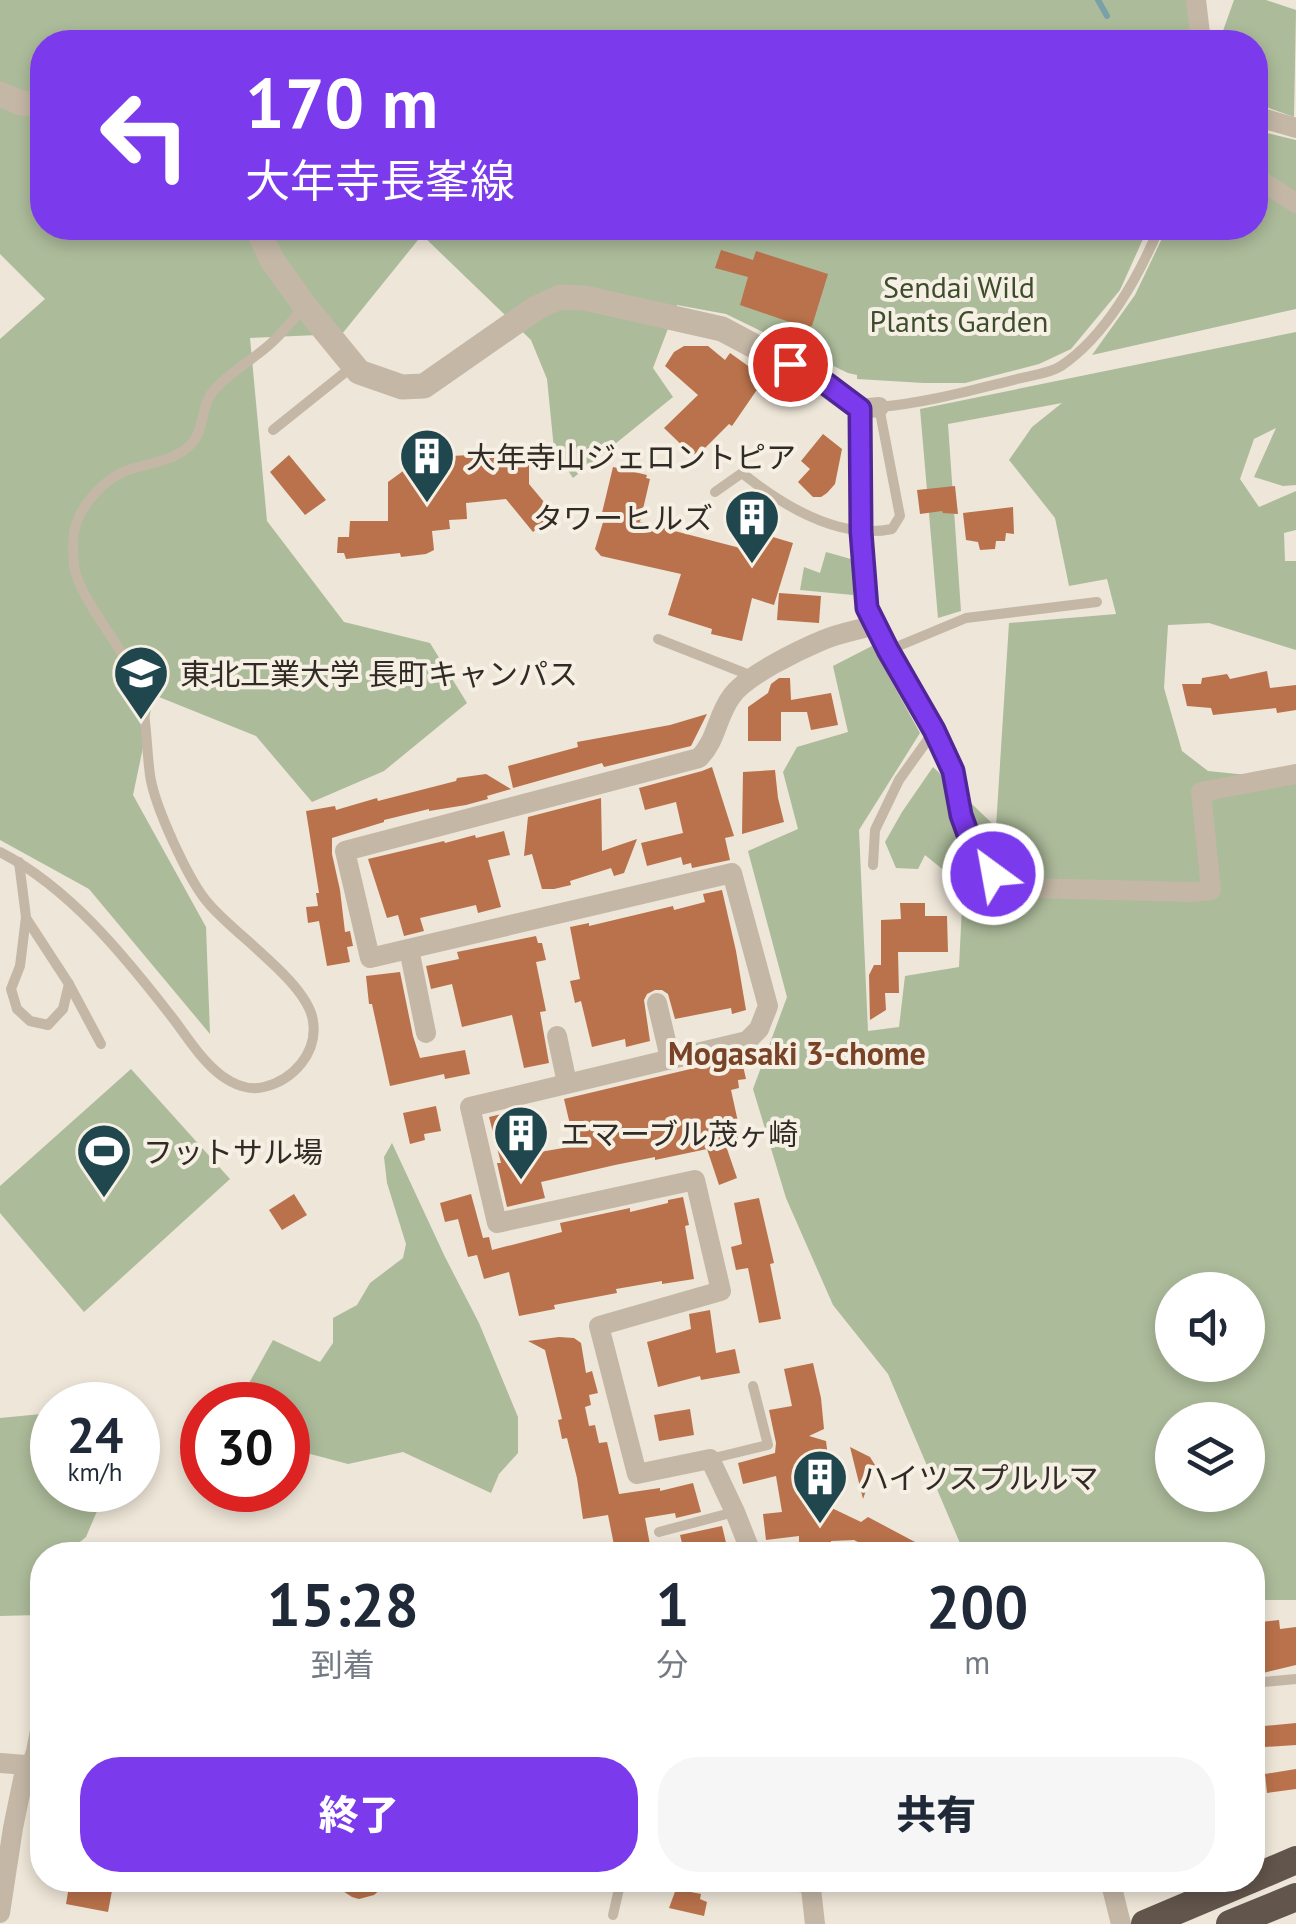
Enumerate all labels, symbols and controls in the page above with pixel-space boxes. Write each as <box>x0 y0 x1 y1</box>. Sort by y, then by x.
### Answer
text: 170 m <box>245 57 438 147</box>
icon: left <box>80 70 210 200</box>
text: 大年寺長峯線 <box>245 151 515 209</box>
park label: Sendai Wild Plants Garden <box>870 267 1048 340</box>
pin <box>748 322 833 407</box>
icon: arrive <box>763 337 818 392</box>
building icon: 大年寺山ジェロントピア <box>397 426 457 505</box>
place label: 大年寺山ジェロントピア <box>466 437 796 476</box>
building icon: タワーヒルズ <box>722 487 782 566</box>
place label: タワーヒルズ <box>533 498 713 537</box>
school or university icon: 東北工業大学 長町キャンパス <box>111 643 171 722</box>
place label: 東北工業大学 長町キャンパス <box>180 654 578 693</box>
position arrow <box>941 822 1045 926</box>
district label: Mogasaki 3-chome <box>668 1032 926 1074</box>
building icon: エマーブル茂ヶ崎 <box>491 1103 551 1182</box>
place label: エマーブル茂ヶ崎 <box>560 1114 798 1153</box>
sports icon: フットサル場 <box>74 1121 134 1200</box>
place label: フットサル場 <box>143 1132 323 1171</box>
map controls <box>1155 1272 1265 1512</box>
button: sound <box>1155 1272 1265 1382</box>
speed limit sign: 30 <box>180 1382 310 1512</box>
text: 24 <box>67 1402 123 1467</box>
button: layers <box>1155 1402 1265 1512</box>
building icon: ハイツスプルルマ <box>790 1447 850 1526</box>
text: km/h <box>68 1456 122 1488</box>
place label: ハイツスプルルマ <box>859 1458 1098 1497</box>
text: 15:28 <box>267 1565 419 1643</box>
text: 1 <box>656 1565 690 1643</box>
text: 200 <box>926 1567 1028 1645</box>
text: m <box>964 1641 990 1683</box>
text: 到着 <box>311 1643 375 1685</box>
text: 分 <box>657 1643 689 1685</box>
button: 終了 <box>80 1757 638 1872</box>
button: 共有 <box>658 1757 1215 1872</box>

